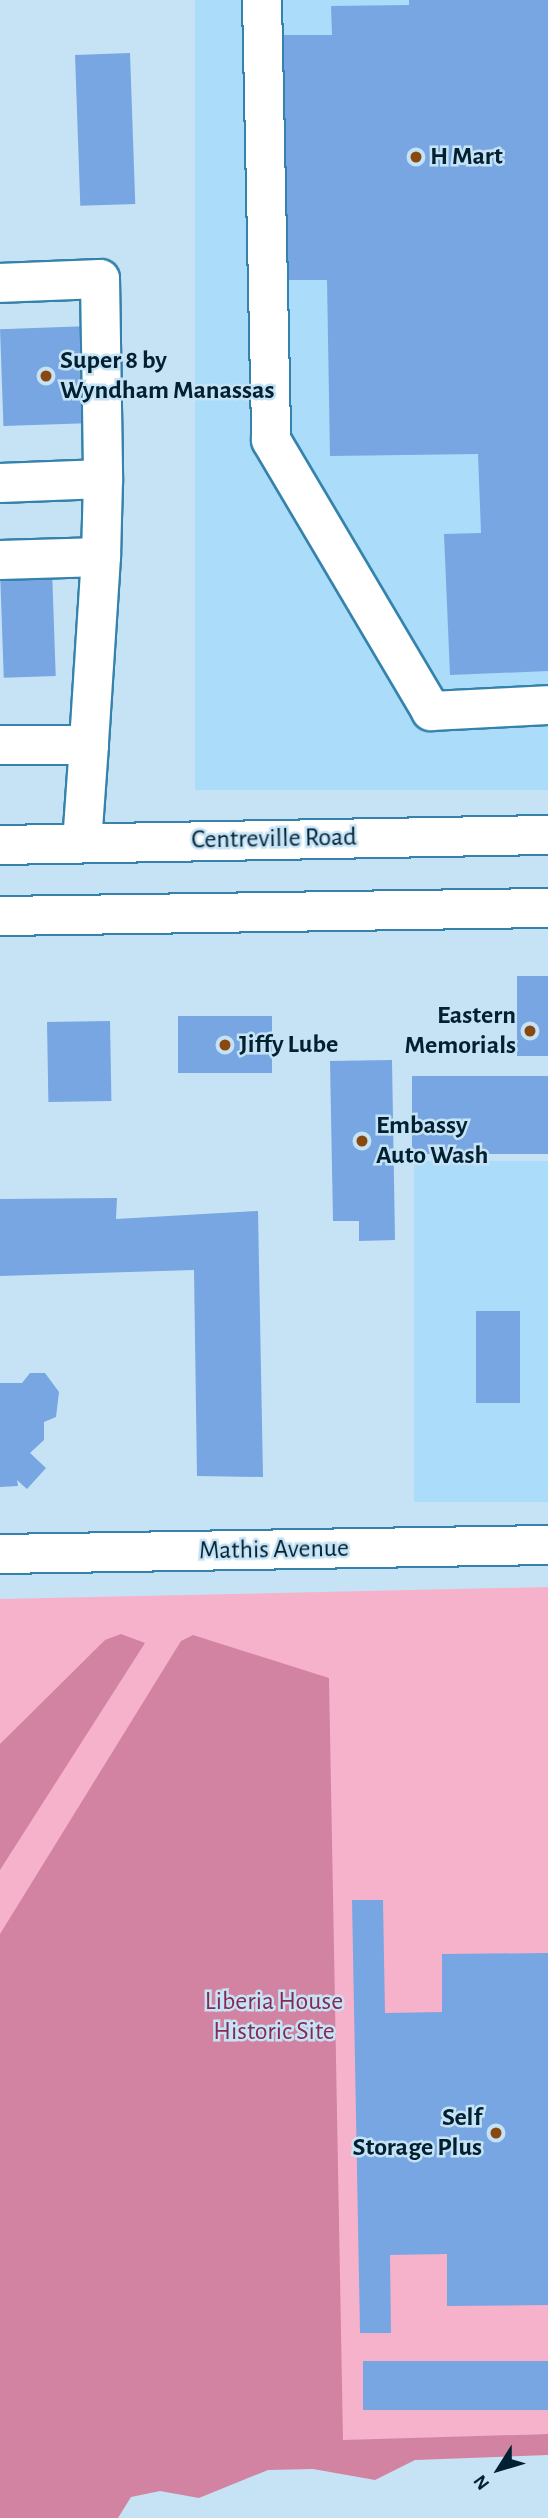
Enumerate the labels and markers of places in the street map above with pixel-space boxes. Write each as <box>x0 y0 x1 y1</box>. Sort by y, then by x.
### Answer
place label: H Mart <box>430 141 503 173</box>
marker: H Mart <box>408 149 424 165</box>
place label: Super 8 by Wyndham Manassas <box>60 345 274 406</box>
marker: Super 8 by Wyndham Manassas <box>38 368 54 384</box>
place label: Eastern Memorials <box>405 1000 516 1062</box>
marker: Eastern Memorials <box>522 1023 538 1039</box>
place label: Jiffy Lube <box>239 1029 338 1061</box>
marker: Jiffy Lube <box>217 1037 233 1053</box>
place label: Embassy Auto Wash <box>376 1110 488 1172</box>
marker: Embassy Auto Wash <box>354 1133 370 1149</box>
place label: Self Storage Plus <box>353 2102 482 2164</box>
marker: Self Storage Plus <box>488 2125 504 2141</box>

